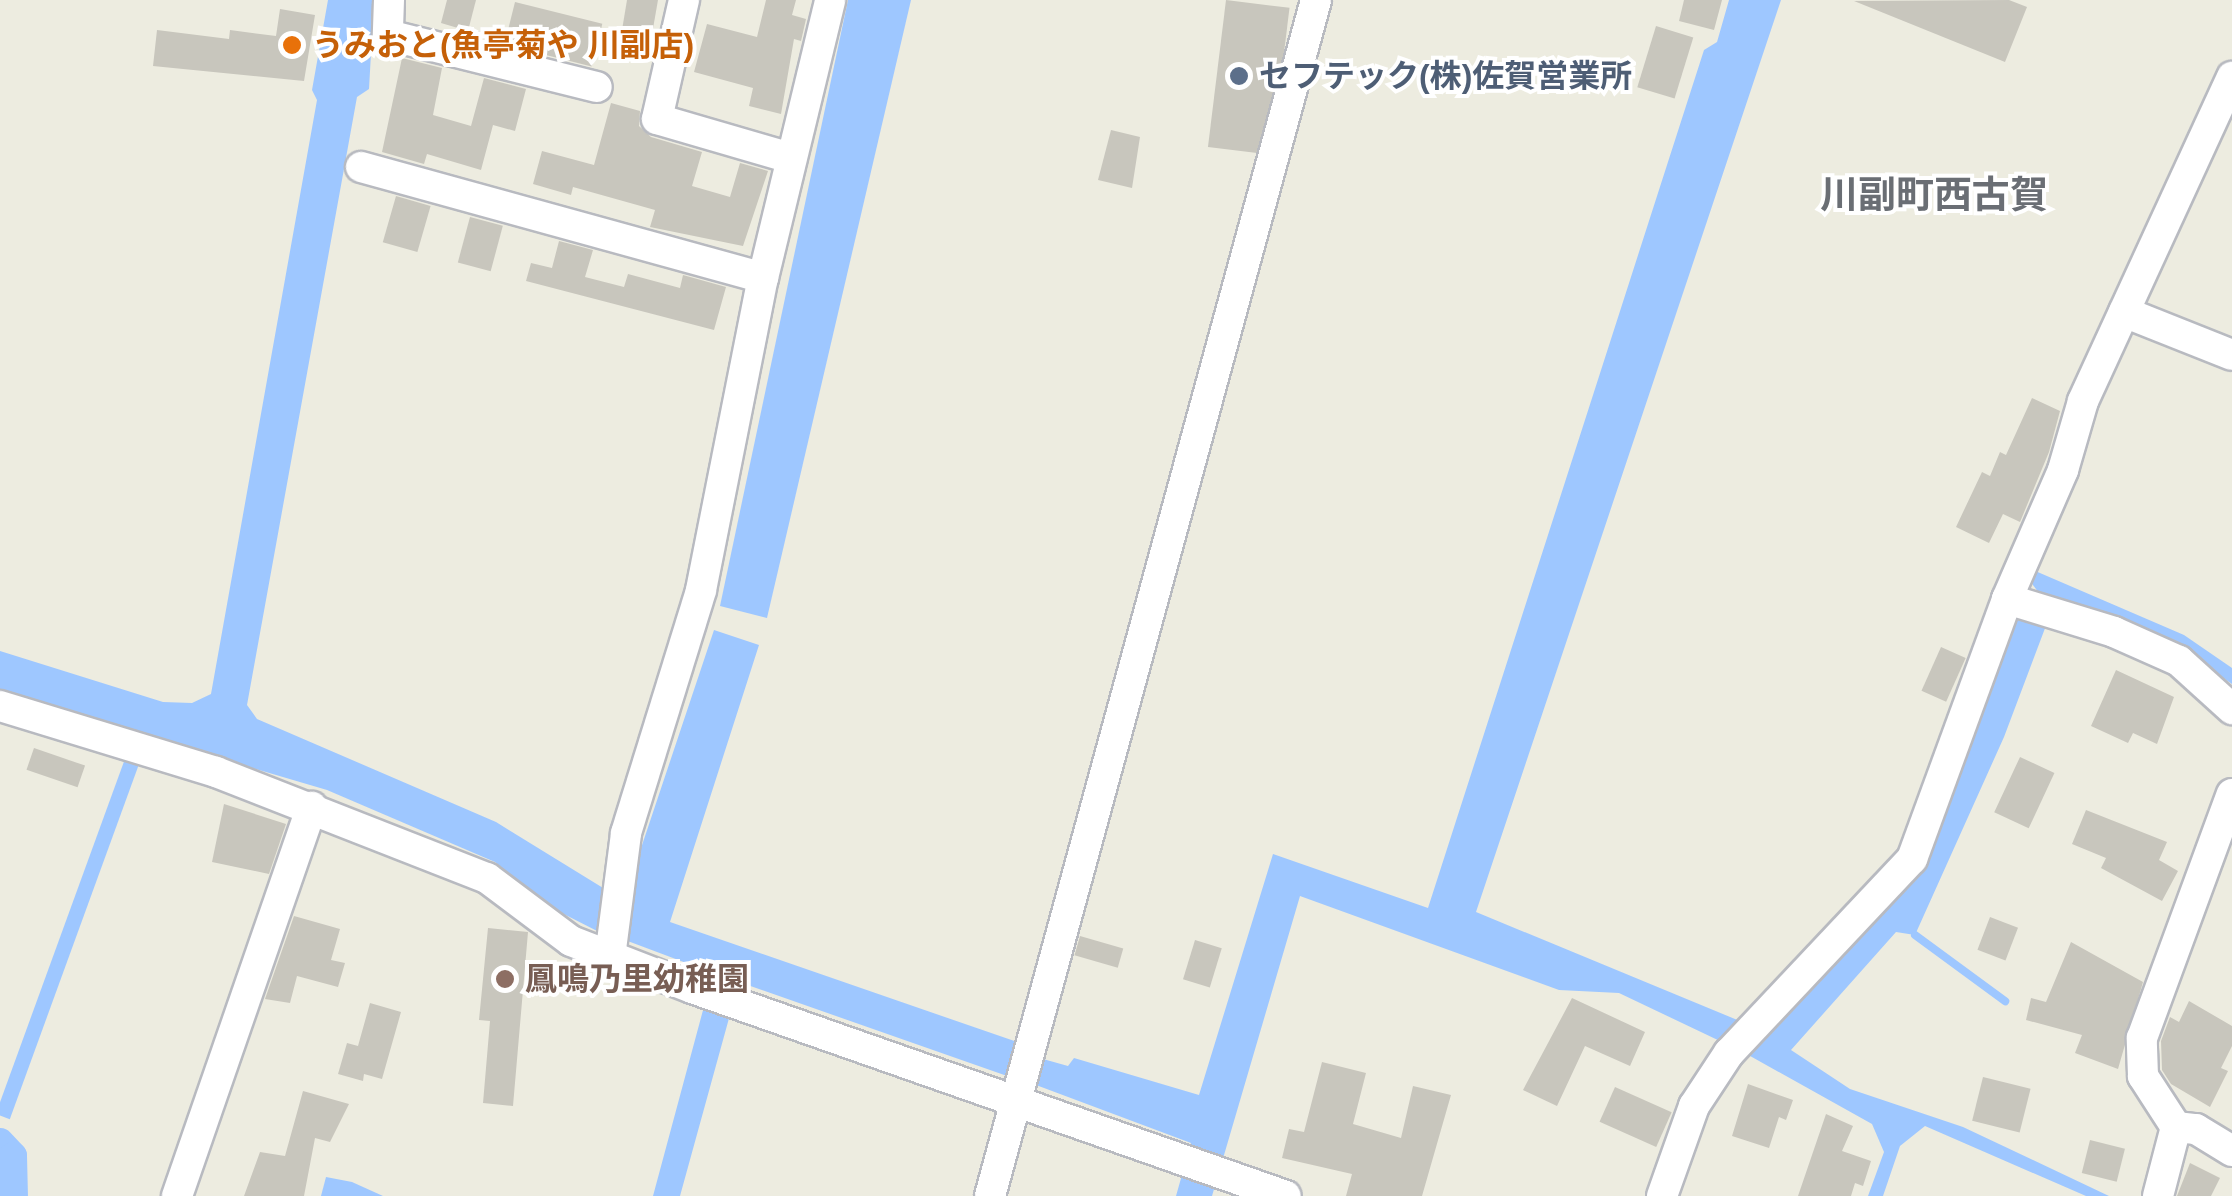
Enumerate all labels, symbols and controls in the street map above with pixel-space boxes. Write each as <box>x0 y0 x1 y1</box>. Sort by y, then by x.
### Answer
place label: うみおと(魚亭菊や 川副店) <box>312 26 694 64</box>
marker: うみおと(魚亭菊や 川副店) <box>281 34 303 56</box>
place label: セフテック(株)佐賀営業所 <box>1259 57 1632 95</box>
marker: セフテック(株)佐賀営業所 <box>1228 65 1250 87</box>
district label: 川副町西古賀 <box>1820 173 2048 219</box>
place label: 鳳鳴乃里幼稚園 <box>525 960 749 998</box>
marker: 鳳鳴乃里幼稚園 <box>494 968 516 990</box>

